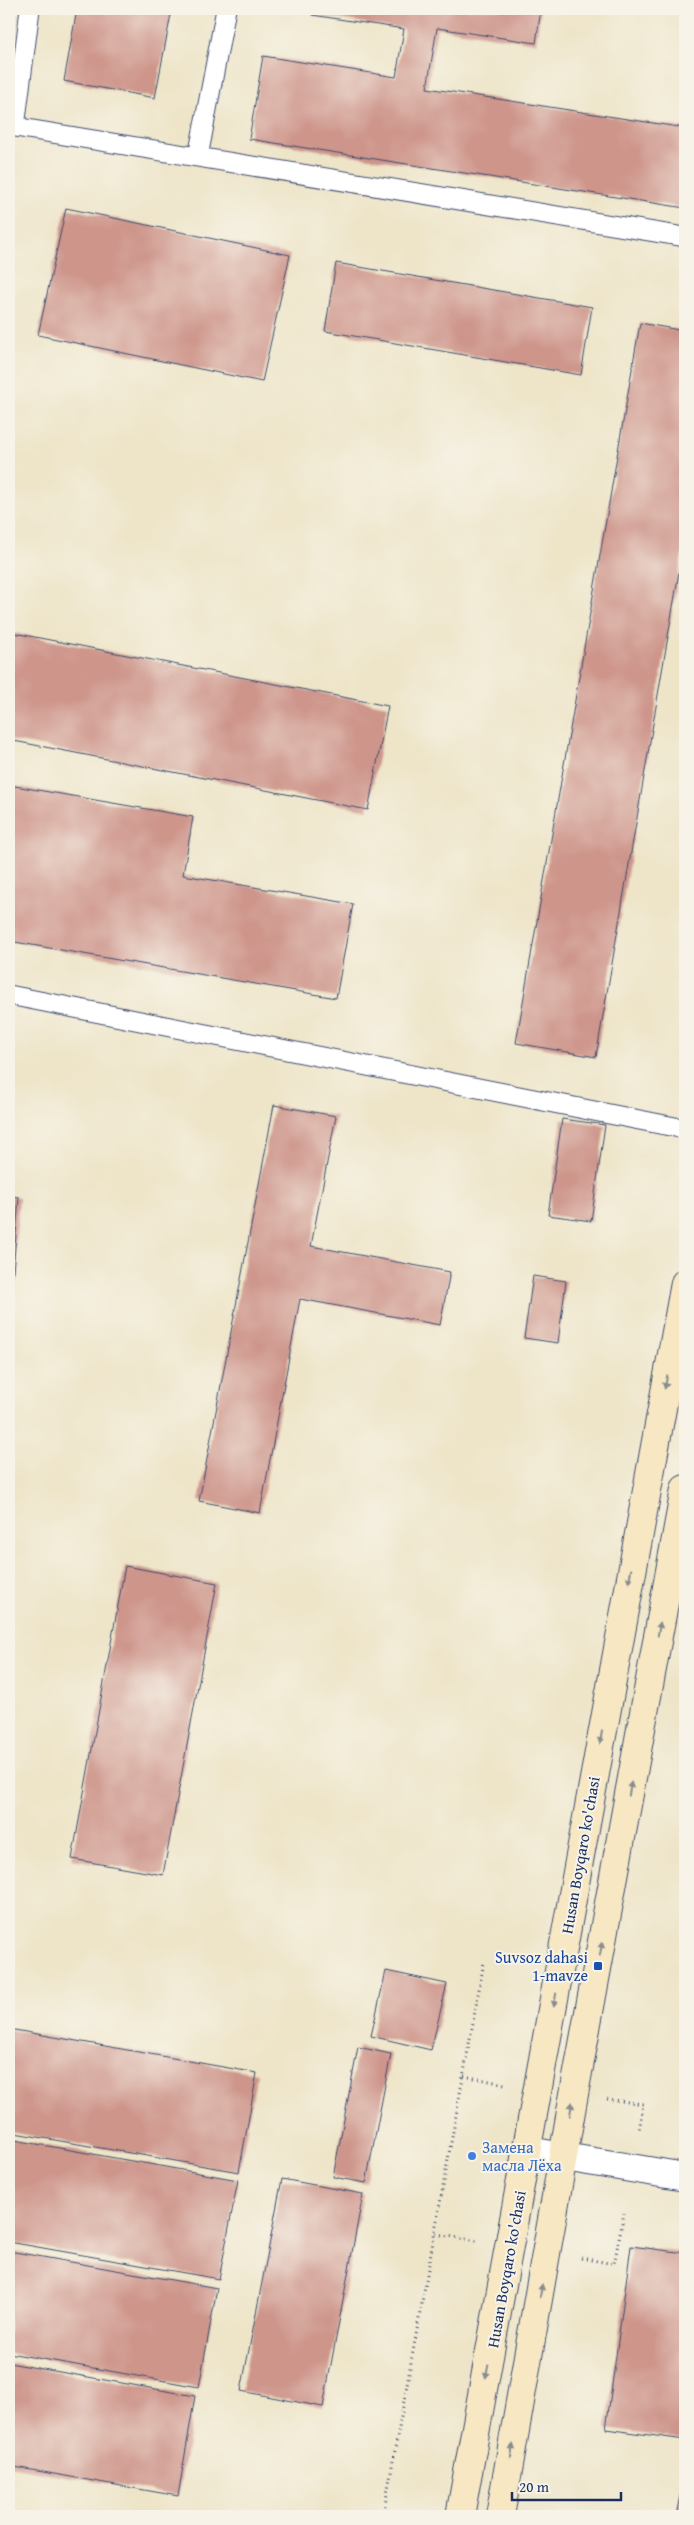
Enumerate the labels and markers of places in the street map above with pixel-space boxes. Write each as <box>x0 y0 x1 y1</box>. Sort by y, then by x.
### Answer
place label: Suvsoz dahasi 1-mavze <box>495 1945 589 1987</box>
marker: Suvsoz dahasi 1-mavze <box>592 1960 604 1972</box>
place label: Замена масла Лёха <box>482 2135 562 2177</box>
marker: Замена масла Лёха <box>466 2150 478 2162</box>

